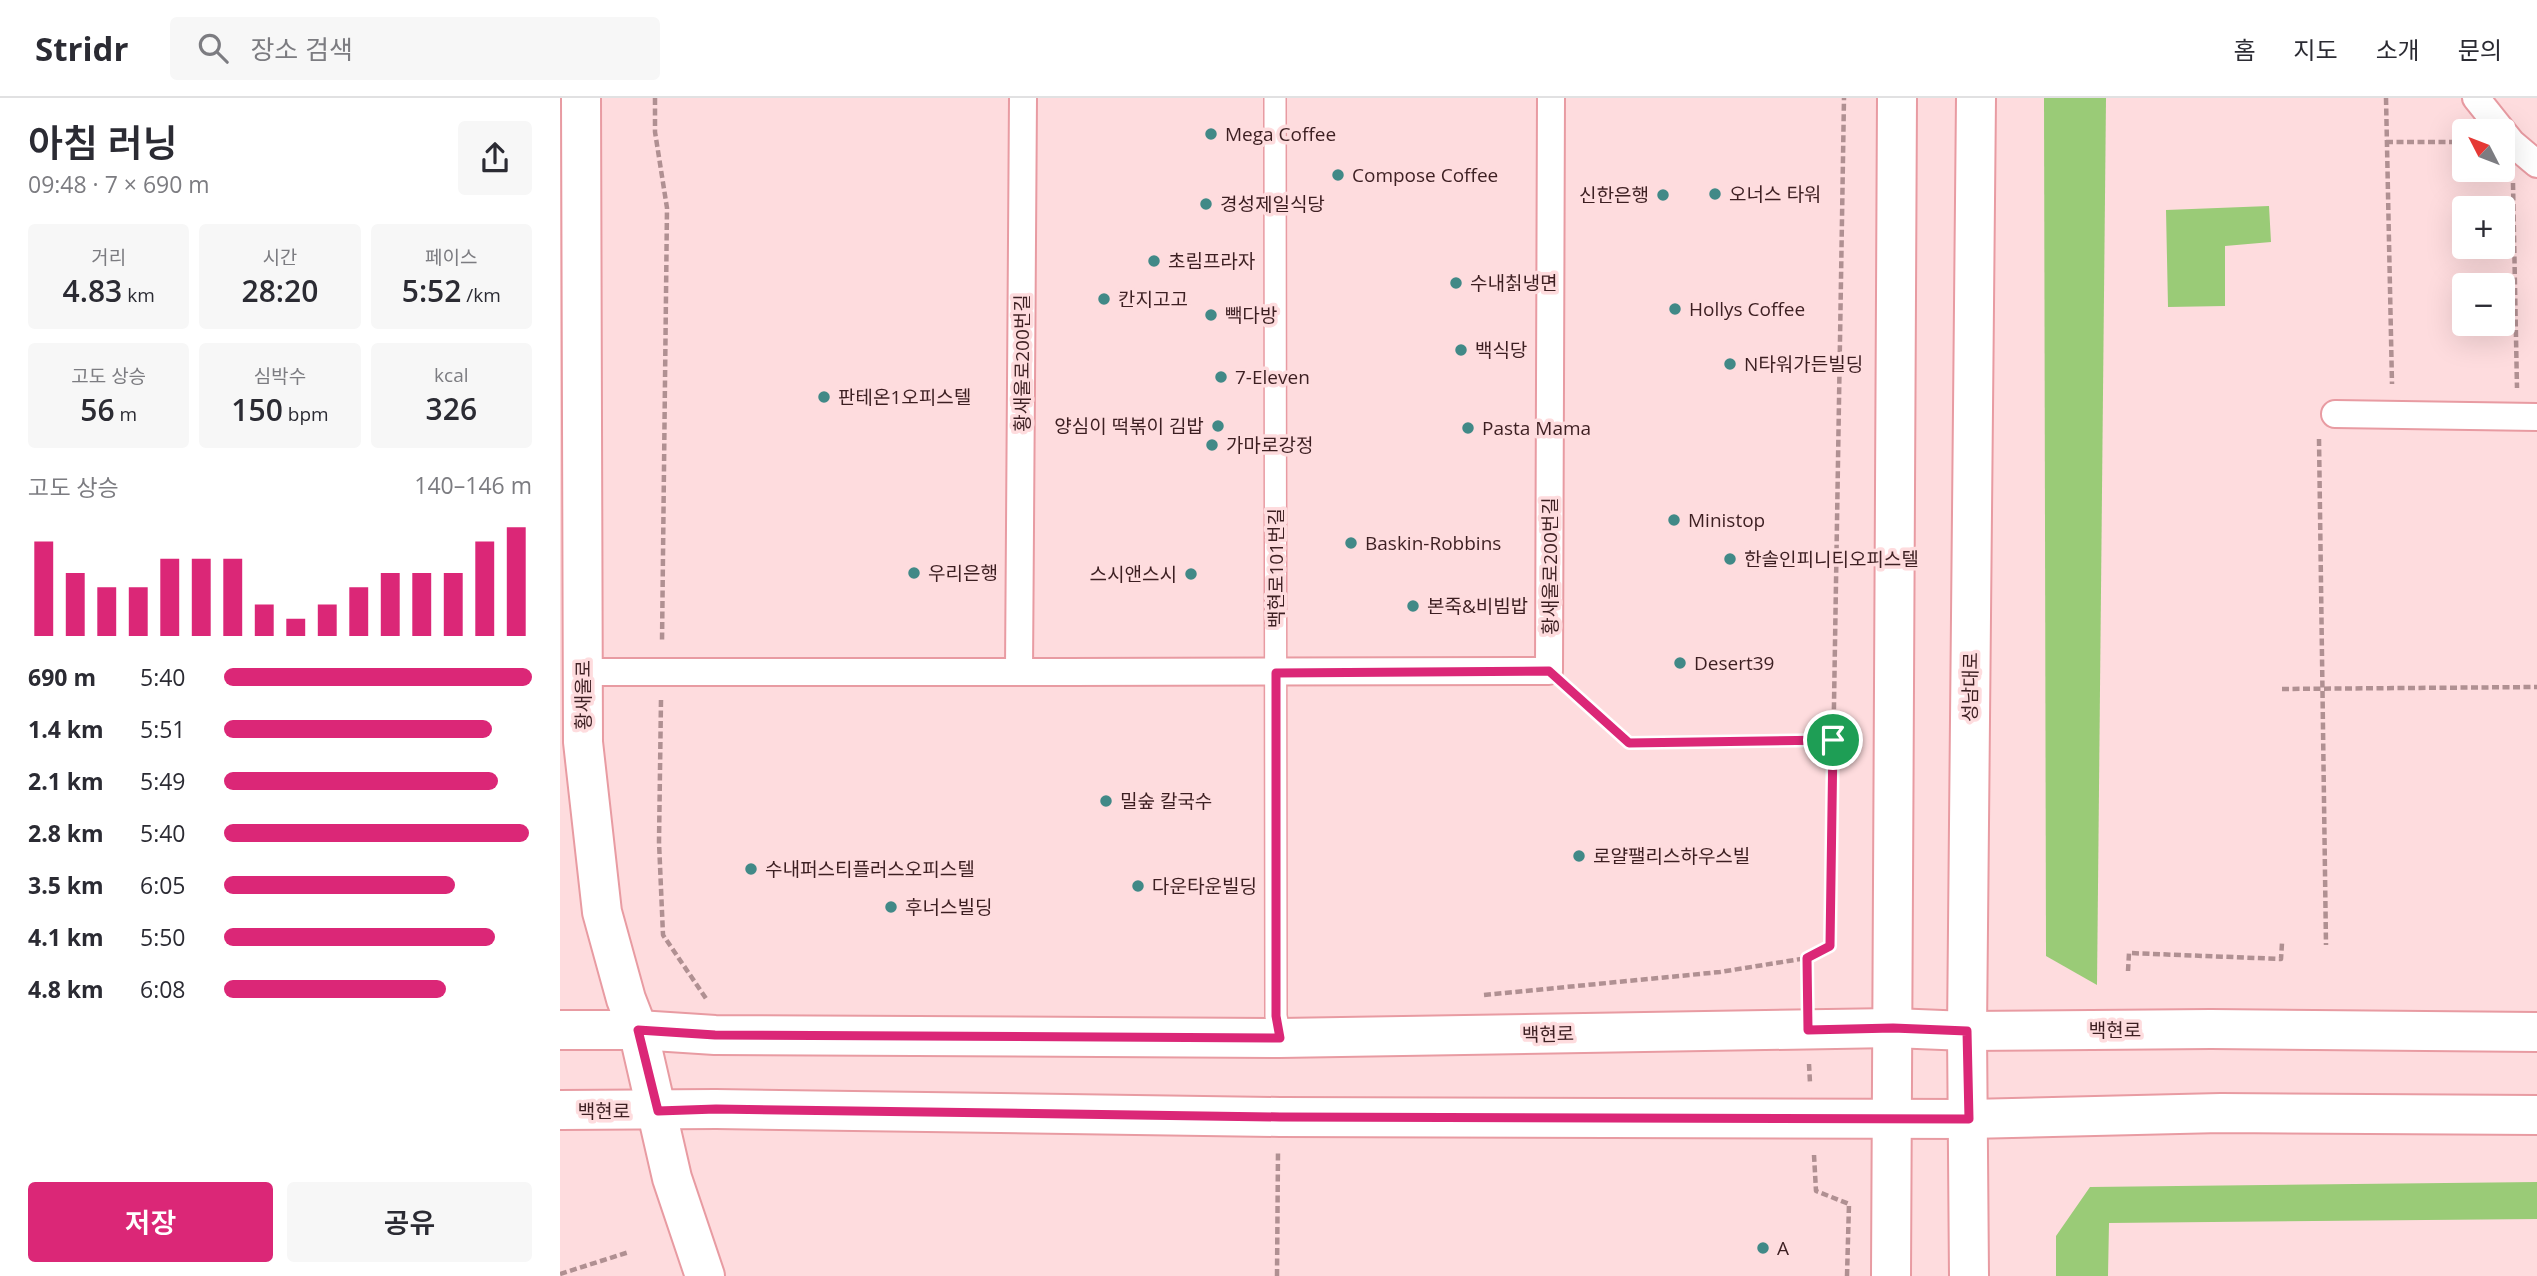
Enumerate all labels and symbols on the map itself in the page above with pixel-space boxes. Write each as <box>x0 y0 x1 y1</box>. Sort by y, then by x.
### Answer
north arrow <box>2452 119 2515 182</box>
place label: Mega Coffee <box>1225 121 1336 147</box>
marker: Mega Coffee <box>1203 126 1219 142</box>
place label: Compose Coffee <box>1352 162 1498 188</box>
marker: Compose Coffee <box>1330 167 1346 183</box>
place label: 오너스 타워 <box>1729 181 1821 207</box>
place label: 신한은행 <box>1579 182 1649 208</box>
marker: 오너스 타워 <box>1707 186 1723 202</box>
marker: 신한은행 <box>1655 187 1671 203</box>
place label: 경성제일식당 <box>1220 191 1325 217</box>
marker: 경성제일식당 <box>1198 196 1214 212</box>
place label: 초림프라자 <box>1168 248 1255 274</box>
marker: 초림프라자 <box>1146 253 1162 269</box>
place label: 수내칡냉면 <box>1470 270 1557 296</box>
marker: 수내칡냉면 <box>1448 275 1464 291</box>
place label: 칸지고고 <box>1118 286 1188 312</box>
marker: 칸지고고 <box>1096 291 1112 307</box>
street label: 황새울로200번길 <box>1009 294 1035 432</box>
place label: Hollys Coffee <box>1689 296 1805 322</box>
marker: Hollys Coffee <box>1667 301 1683 317</box>
place label: 빽다방 <box>1225 302 1277 328</box>
marker: 빽다방 <box>1203 307 1219 323</box>
place label: 백식당 <box>1475 337 1527 363</box>
marker: 백식당 <box>1453 342 1469 358</box>
place label: N타워가든빌딩 <box>1744 351 1863 377</box>
marker: N타워가든빌딩 <box>1722 356 1738 372</box>
place label: 7-Eleven <box>1235 364 1310 390</box>
marker: 7-Eleven <box>1213 369 1229 385</box>
place label: 판테온1오피스텔 <box>838 384 971 410</box>
marker: 판테온1오피스텔 <box>816 389 832 405</box>
place label: 양심이 떡볶이 김밥 <box>1054 413 1204 439</box>
place label: Pasta Mama <box>1482 415 1591 441</box>
marker: 양심이 떡볶이 김밥 <box>1210 418 1226 434</box>
marker: Pasta Mama <box>1460 420 1476 436</box>
place label: 가마로강정 <box>1226 432 1313 458</box>
marker: 가마로강정 <box>1204 437 1220 453</box>
street label: 황새울로200번길 <box>1537 497 1563 635</box>
place label: Ministop <box>1688 507 1765 533</box>
street label: 백현로101번길 <box>1263 508 1289 628</box>
marker: Ministop <box>1666 512 1682 528</box>
place label: Baskin-Robbins <box>1365 530 1501 556</box>
marker: Baskin-Robbins <box>1343 535 1359 551</box>
place label: 한솔인피니티오피스텔 <box>1744 546 1919 572</box>
marker: 한솔인피니티오피스텔 <box>1722 551 1738 567</box>
place label: 우리은행 <box>928 560 998 586</box>
place label: 스시앤스시 <box>1090 561 1177 587</box>
marker: 우리은행 <box>906 565 922 581</box>
marker: 스시앤스시 <box>1183 566 1199 582</box>
place label: 본죽&비빔밥 <box>1427 593 1528 619</box>
marker: 본죽&비빔밥 <box>1405 598 1421 614</box>
place label: Desert39 <box>1694 650 1774 676</box>
street label: 성남대로 <box>1956 652 1984 722</box>
marker: Desert39 <box>1672 655 1688 671</box>
street label: 황새울로 <box>570 660 596 730</box>
pin <box>1803 710 1863 770</box>
place label: 밀숲 칼국수 <box>1120 788 1212 814</box>
marker: 밀숲 칼국수 <box>1098 793 1114 809</box>
place label: 로얄팰리스하우스빌 <box>1593 843 1750 869</box>
marker: 로얄팰리스하우스빌 <box>1571 848 1587 864</box>
place label: 수내퍼스티플러스오피스텔 <box>765 856 975 882</box>
marker: 수내퍼스티플러스오피스텔 <box>743 861 759 877</box>
place label: 다운타운빌딩 <box>1152 873 1257 899</box>
marker: 다운타운빌딩 <box>1130 878 1146 894</box>
place label: 후너스빌딩 <box>905 894 992 920</box>
marker: 후너스빌딩 <box>883 899 899 915</box>
street label: 백현로 <box>2089 1017 2141 1043</box>
street label: 백현로 <box>1522 1021 1574 1047</box>
street label: 백현로 <box>578 1098 630 1124</box>
place label: A <box>1777 1235 1789 1261</box>
marker: A <box>1755 1240 1771 1256</box>

